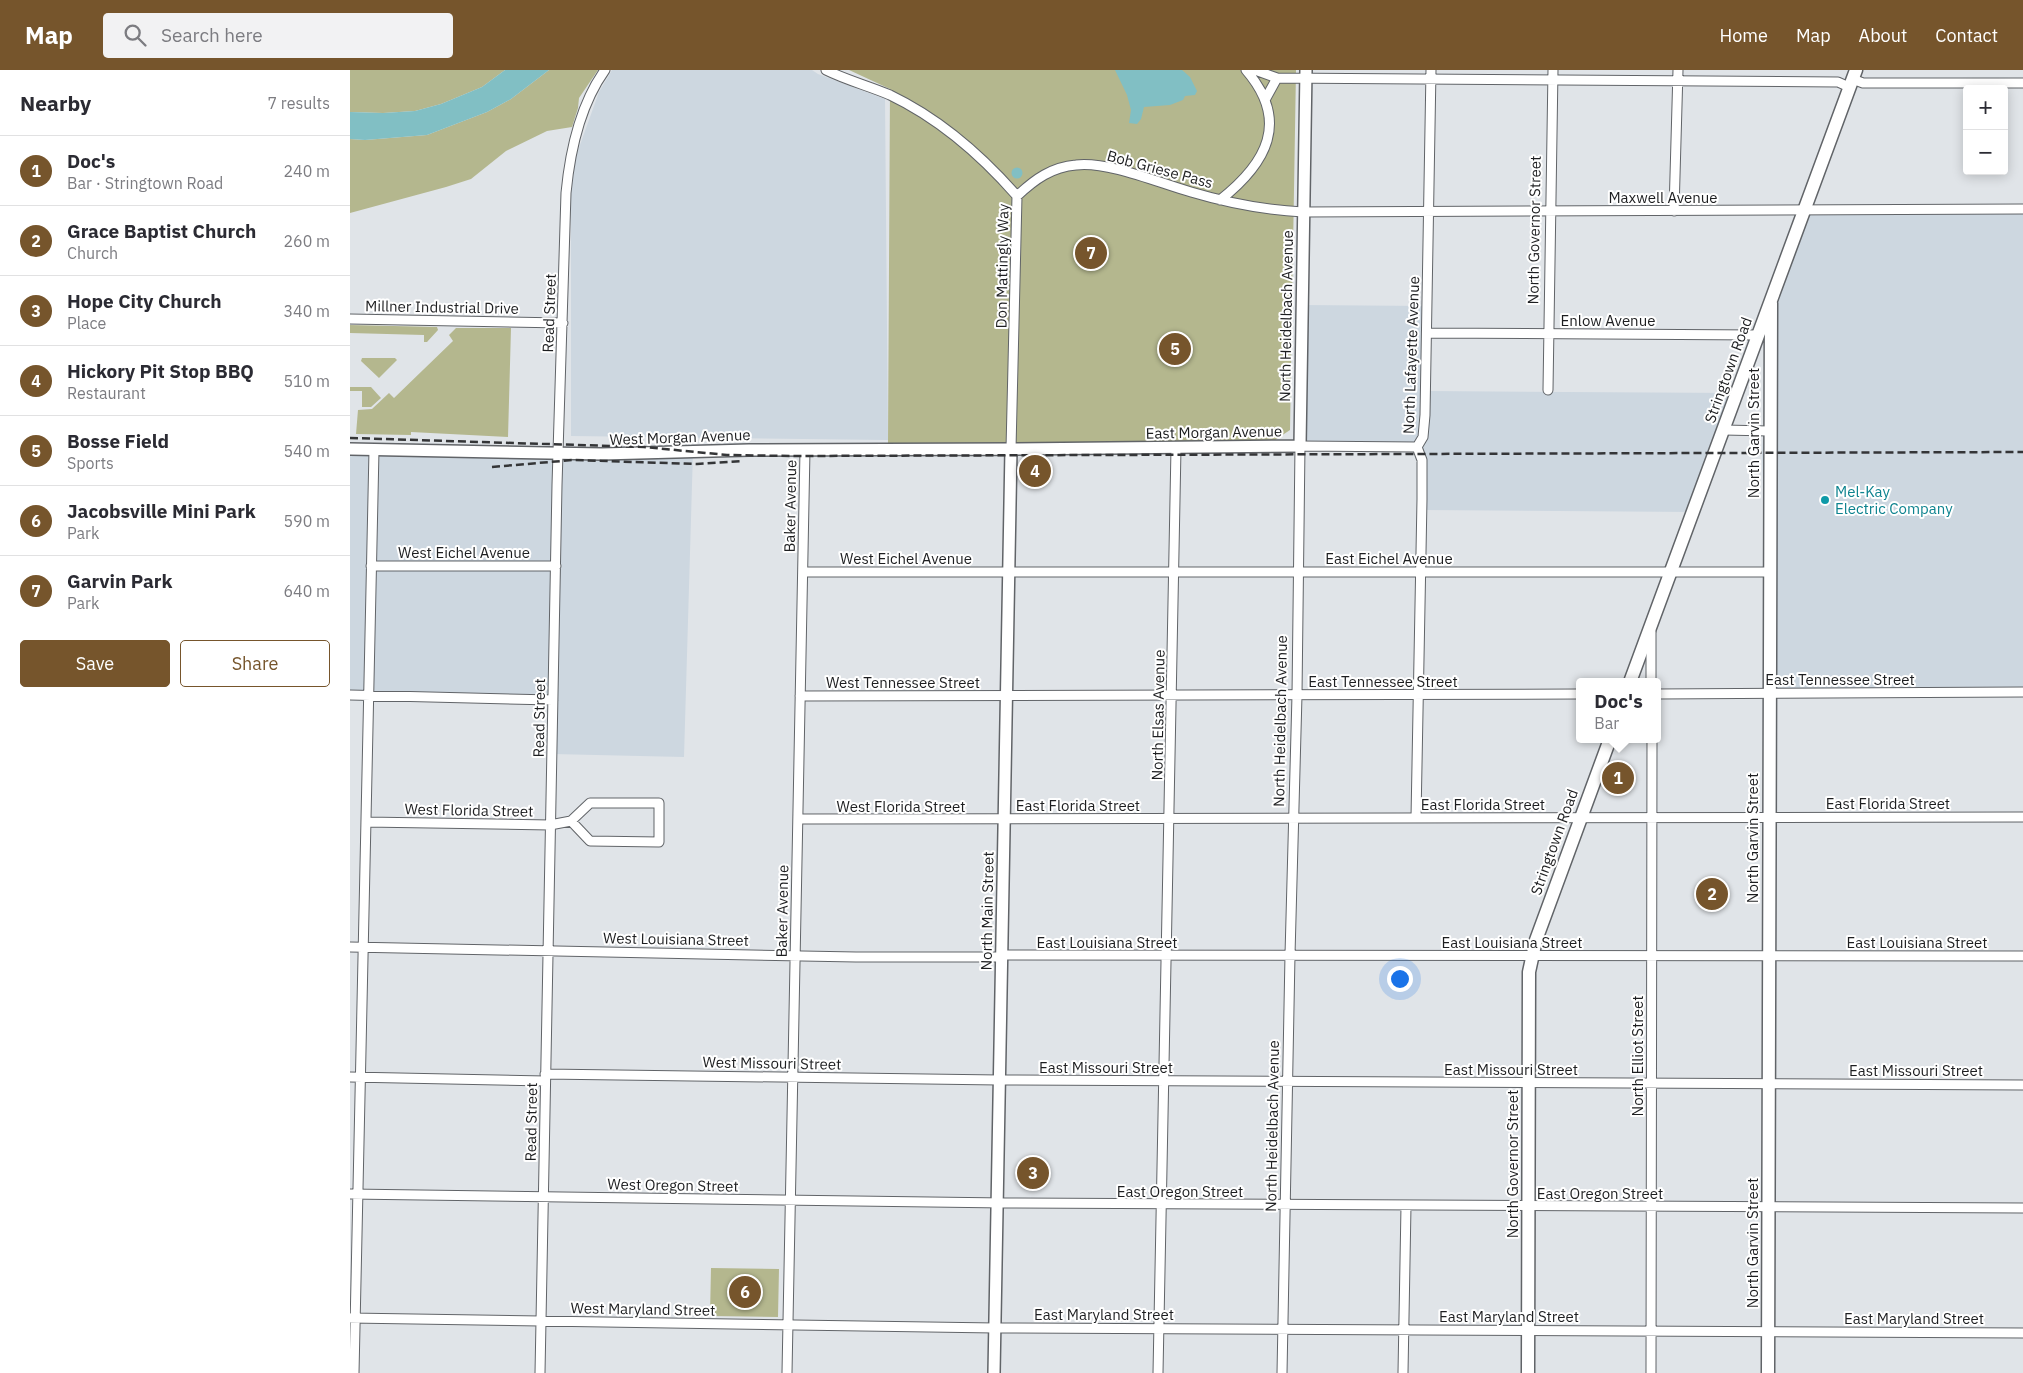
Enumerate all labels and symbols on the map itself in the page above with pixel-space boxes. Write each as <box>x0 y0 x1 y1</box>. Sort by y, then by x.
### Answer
street label: Bob Griese Pass <box>1105 146 1215 192</box>
street label: North Governor Street <box>1523 155 1545 305</box>
street label: Maxwell Avenue <box>1608 188 1718 207</box>
street label: Don Mattingly Way <box>991 203 1013 329</box>
street label: North Heidelbach Avenue <box>1275 230 1297 402</box>
pin: 7 <box>1075 234 1107 272</box>
street label: Read Street <box>538 273 560 353</box>
street label: North Lafayette Avenue <box>1399 276 1423 434</box>
street label: Millner Industrial Drive <box>365 296 519 318</box>
street label: Enlow Avenue <box>1561 311 1655 330</box>
street label: Stringtown Road <box>1700 314 1756 426</box>
pin: 5 <box>1159 330 1191 368</box>
street label: North Garvin Street <box>1744 368 1763 498</box>
street label: East Morgan Avenue <box>1146 421 1282 443</box>
street label: West Morgan Avenue <box>609 425 751 449</box>
pin: 4 <box>1019 452 1051 490</box>
street label: Baker Avenue <box>780 459 800 553</box>
place label: Mel-Kay Electric Company <box>1835 482 1953 518</box>
marker: Mel-Kay Electric Company <box>1819 494 1831 506</box>
street label: West Eichel Avenue <box>398 543 530 562</box>
street label: West Eichel Avenue <box>840 549 972 568</box>
street label: East Eichel Avenue <box>1325 549 1453 568</box>
street label: North Heidelbach Avenue <box>1269 635 1291 807</box>
street label: North Elsas Avenue <box>1147 649 1169 781</box>
street label: East Tennessee Street <box>1765 670 1915 689</box>
street label: East Tennessee Street <box>1308 672 1458 691</box>
street label: West Tennessee Street <box>826 673 980 692</box>
street label: Read Street <box>529 678 549 758</box>
pin: 1 <box>1602 759 1634 797</box>
street label: North Garvin Street <box>1743 773 1762 903</box>
street label: Stringtown Road <box>1526 786 1582 898</box>
street label: East Florida Street <box>1826 794 1950 813</box>
street label: East Florida Street <box>1421 795 1545 814</box>
street label: East Florida Street <box>1016 796 1140 815</box>
street label: West Florida Street <box>837 797 965 816</box>
street label: West Florida Street <box>404 799 534 821</box>
street label: North Main Street <box>976 851 998 971</box>
street label: Baker Avenue <box>772 864 792 958</box>
pin: 2 <box>1696 875 1728 913</box>
street label: West Louisiana Street <box>603 928 749 950</box>
street label: East Louisiana Street <box>1036 933 1178 952</box>
street label: East Louisiana Street <box>1441 933 1583 952</box>
street label: East Louisiana Street <box>1846 933 1988 952</box>
your location <box>1387 966 1413 992</box>
street label: North Elliot Street <box>1628 996 1647 1116</box>
street label: North Heidelbach Avenue <box>1261 1040 1283 1212</box>
street label: West Missouri Street <box>702 1052 842 1074</box>
street label: East Missouri Street <box>1039 1058 1173 1077</box>
street label: East Missouri Street <box>1444 1060 1578 1079</box>
street label: East Missouri Street <box>1849 1061 1983 1080</box>
street label: Read Street <box>521 1082 541 1162</box>
street label: North Governor Street <box>1503 1090 1522 1238</box>
pin: 3 <box>1017 1154 1049 1192</box>
street label: West Oregon Street <box>607 1174 739 1196</box>
street label: North Garvin Street <box>1743 1178 1762 1308</box>
street label: East Oregon Street <box>1117 1182 1243 1201</box>
street label: East Oregon Street <box>1537 1184 1663 1203</box>
pin: 6 <box>729 1273 761 1311</box>
street label: West Maryland Street <box>570 1298 716 1320</box>
street label: East Maryland Street <box>1034 1305 1174 1324</box>
street label: East Maryland Street <box>1439 1307 1579 1326</box>
street label: East Maryland Street <box>1844 1309 1984 1328</box>

